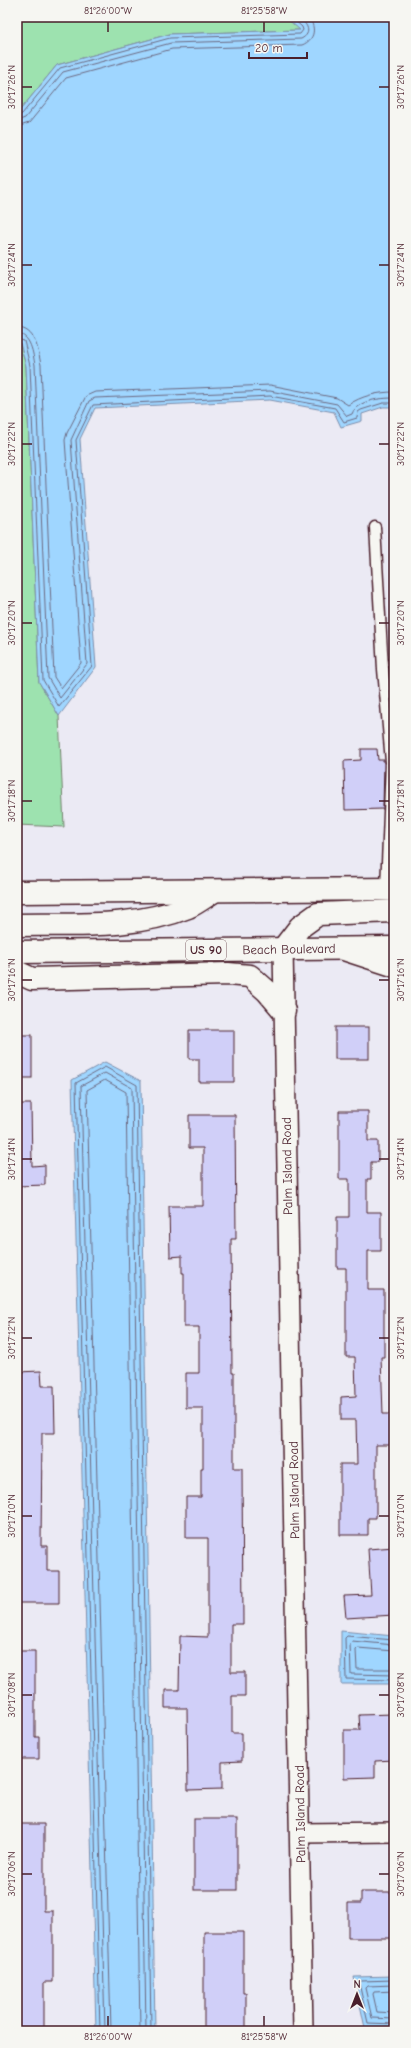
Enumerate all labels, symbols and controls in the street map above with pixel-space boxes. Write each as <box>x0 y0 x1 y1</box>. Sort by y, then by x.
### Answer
text: 81°26'00"W <box>84 5 132 17</box>
text: 81°25'58"W <box>241 5 287 17</box>
scale bar <box>249 34 307 60</box>
text: 20 m <box>255 41 283 55</box>
text: 30°17'26"N <box>6 65 18 109</box>
text: 30°17'26"N <box>395 65 407 109</box>
text: 30°17'24"N <box>6 243 18 287</box>
text: 30°17'24"N <box>395 243 407 287</box>
text: 30°17'22"N <box>6 422 18 466</box>
text: 30°17'22"N <box>395 422 407 466</box>
text: 30°17'20"N <box>6 601 18 645</box>
text: 30°17'20"N <box>395 601 407 645</box>
text: 30°17'18"N <box>6 780 18 822</box>
text: 30°17'18"N <box>395 780 407 822</box>
road number: US 90 <box>186 940 226 960</box>
street label: Beach Boulevard <box>242 941 336 957</box>
text: 30°17'16"N <box>6 959 18 1001</box>
text: 30°17'16"N <box>395 959 407 1001</box>
street label: Palm Island Road <box>279 1117 295 1215</box>
text: 30°17'14"N <box>6 1138 18 1180</box>
text: 30°17'14"N <box>395 1138 407 1180</box>
text: 30°17'12"N <box>6 1317 18 1359</box>
text: 30°17'12"N <box>395 1317 407 1359</box>
street label: Palm Island Road <box>286 1441 302 1539</box>
text: 30°17'10"N <box>6 1494 18 1538</box>
text: 30°17'10"N <box>395 1494 407 1538</box>
text: 30°17'08"N <box>6 1673 18 1717</box>
text: 30°17'08"N <box>395 1673 407 1717</box>
street label: Palm Island Road <box>292 1765 308 1863</box>
text: 30°17'06"N <box>6 1851 18 1897</box>
text: 30°17'06"N <box>395 1851 407 1897</box>
north arrow <box>337 1974 377 2014</box>
text: N <box>353 1978 361 1991</box>
text: 81°26'00"W <box>84 2031 132 2043</box>
text: 81°25'58"W <box>241 2031 287 2043</box>

